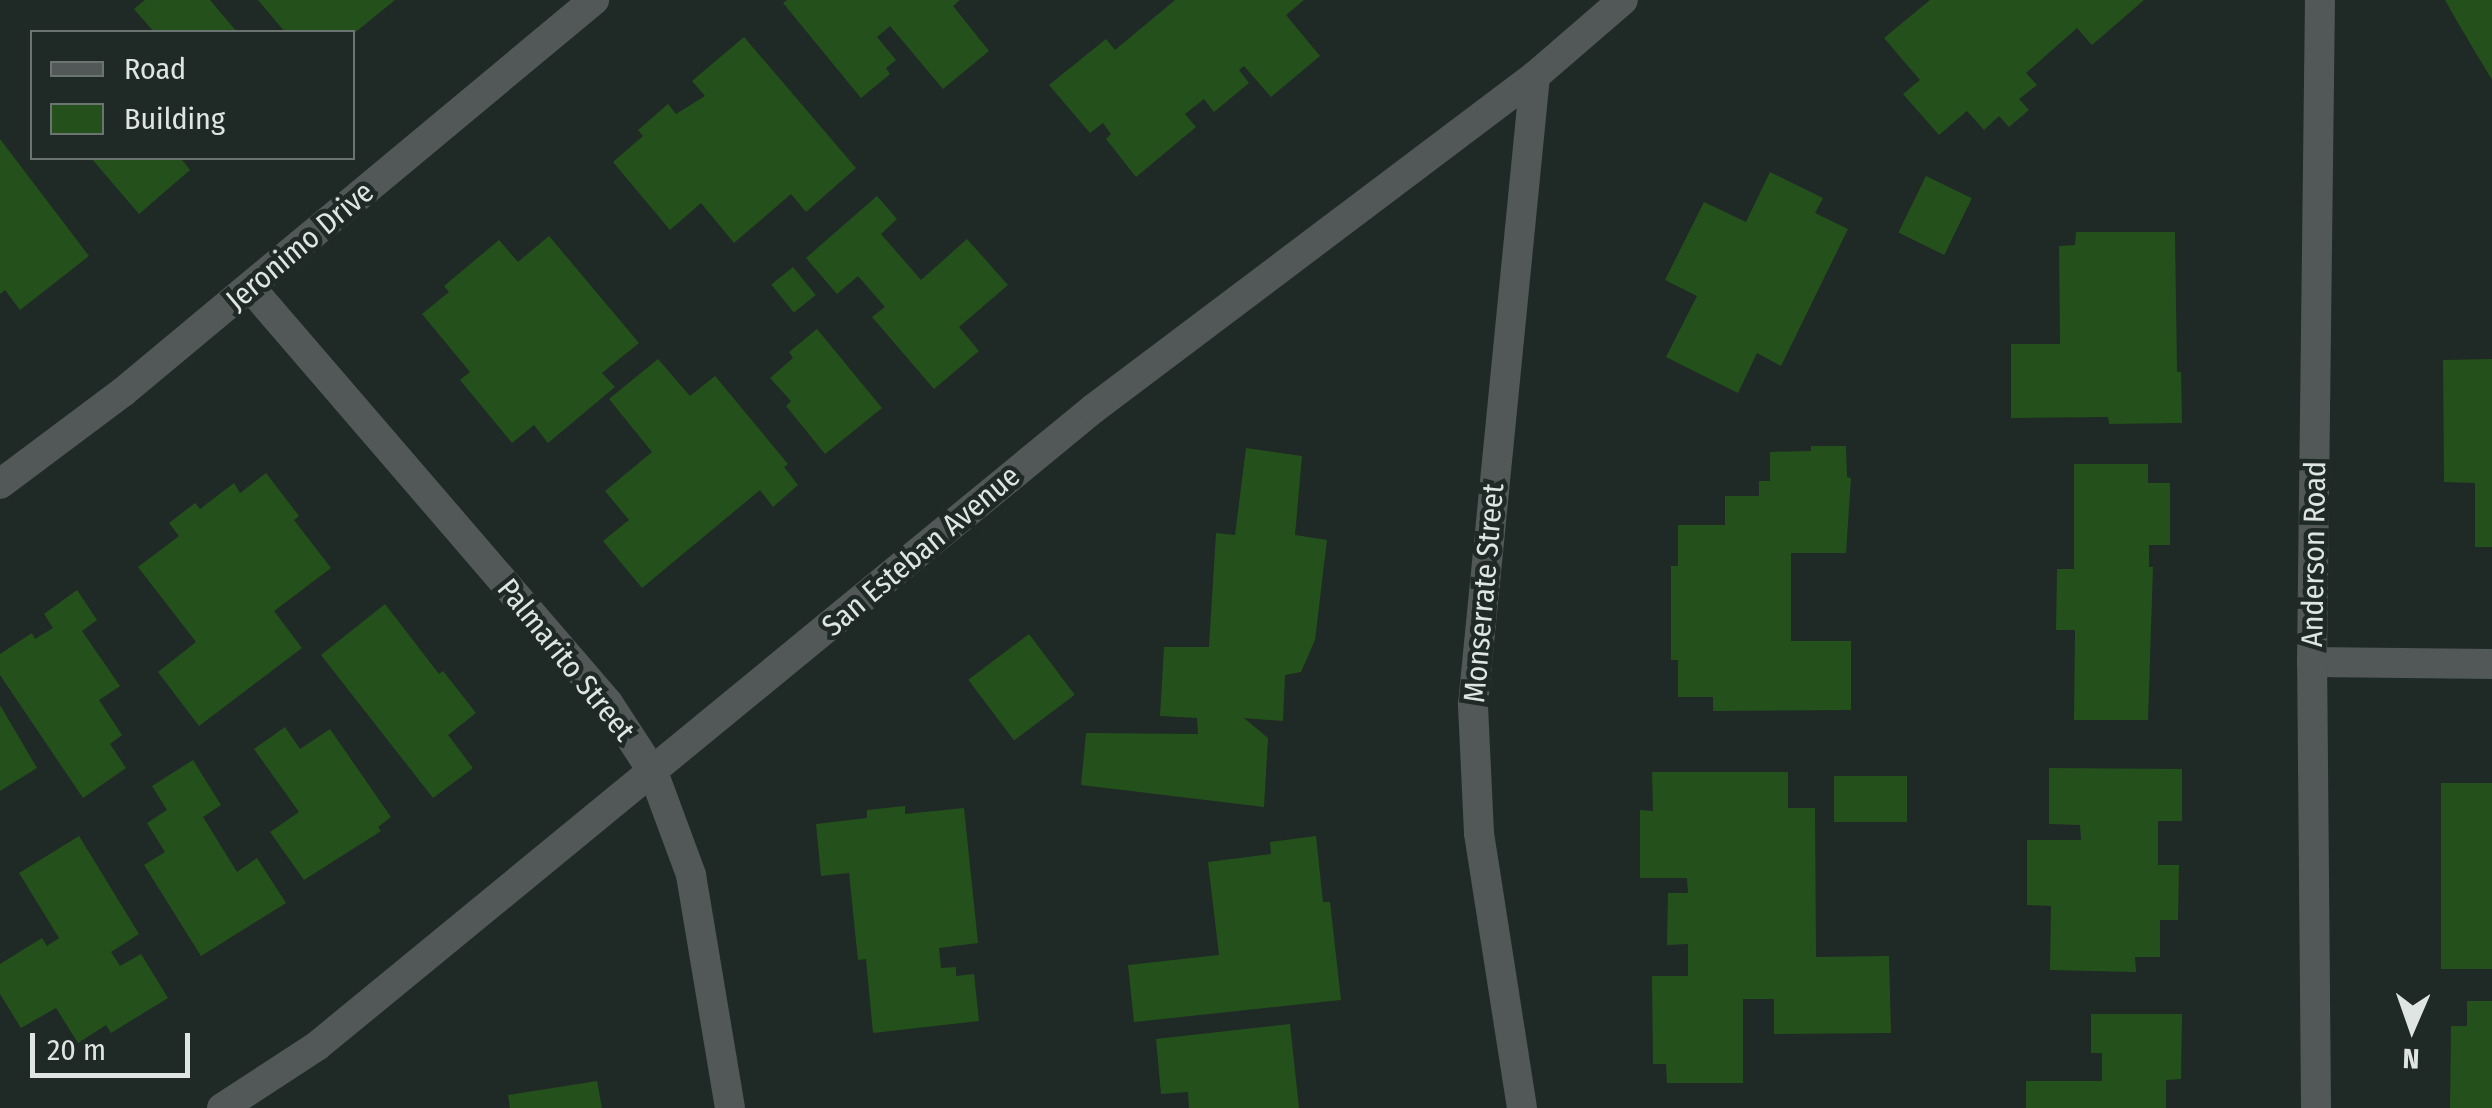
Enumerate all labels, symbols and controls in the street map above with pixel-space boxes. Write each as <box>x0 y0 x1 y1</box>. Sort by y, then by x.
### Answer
legend <box>30 30 355 160</box>
text: Road <box>124 51 186 87</box>
text: Building <box>124 101 225 137</box>
street label: Jeronimo Drive <box>219 174 381 318</box>
street label: San Esteban Avenue <box>815 458 1027 644</box>
street label: Anderson Road <box>2294 461 2334 647</box>
street label: Monserrate Street <box>1456 482 1512 704</box>
street label: Palmarito Street <box>490 572 642 748</box>
north arrow <box>2362 978 2462 1078</box>
scale bar <box>35 1013 195 1075</box>
text: 20 m <box>47 1032 106 1068</box>
text: N <box>2402 1042 2420 1075</box>

